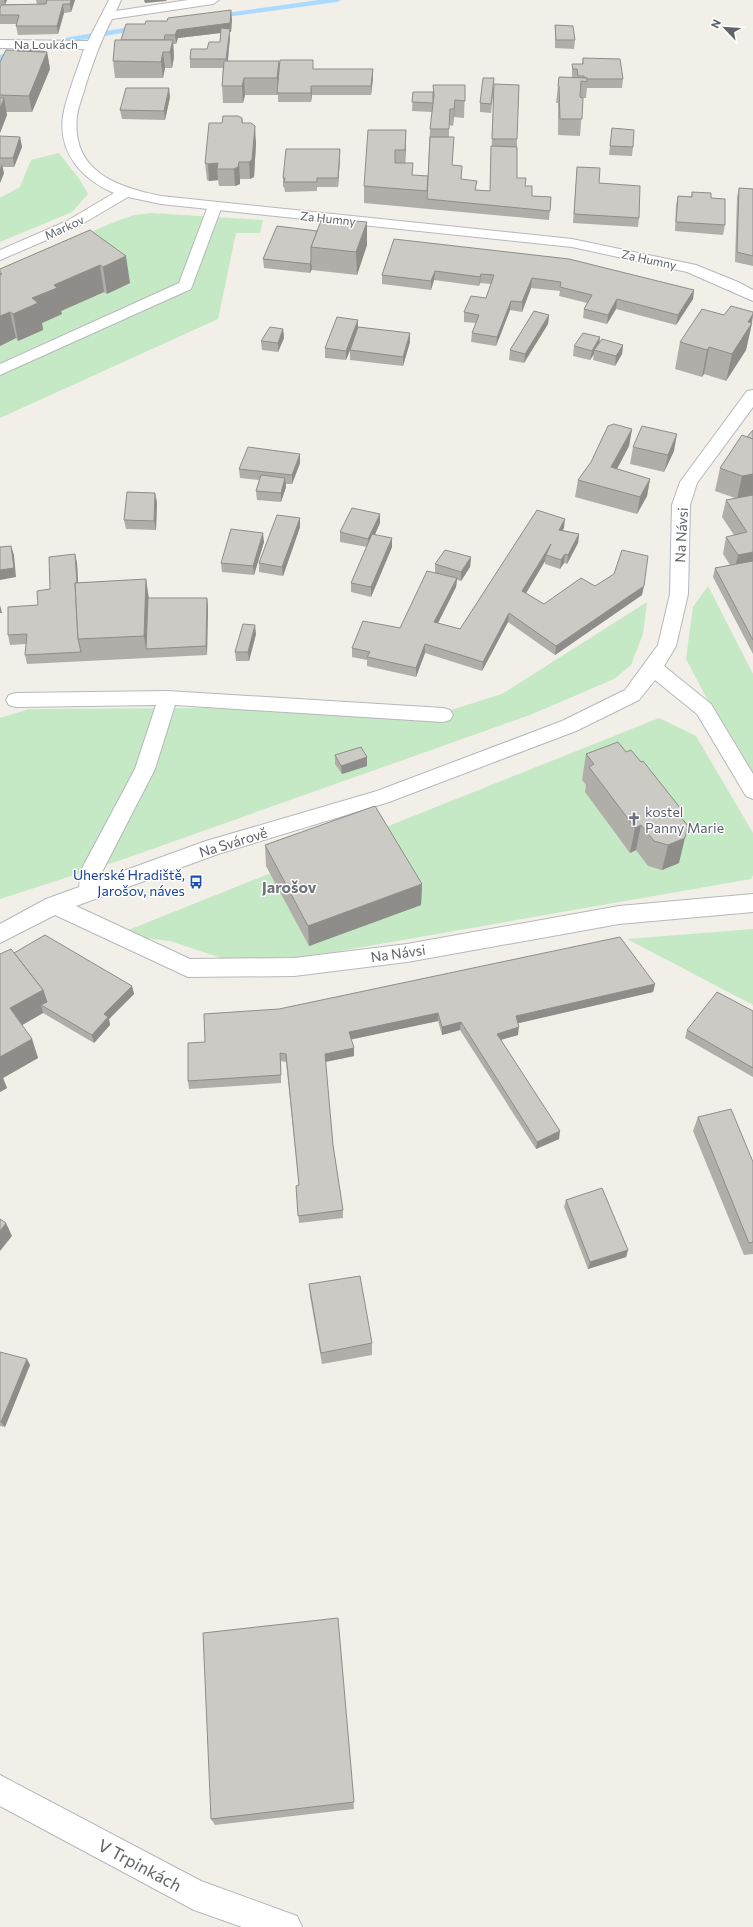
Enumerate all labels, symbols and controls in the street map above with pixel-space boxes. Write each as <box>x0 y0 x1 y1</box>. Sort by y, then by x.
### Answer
north arrow <box>705 8 745 48</box>
text: N <box>708 17 723 30</box>
street label: Na Loukách <box>14 37 78 51</box>
street label: Za Humny <box>300 208 356 228</box>
street label: Markov <box>42 212 86 242</box>
street label: Za Humny <box>620 246 678 272</box>
street label: Na Návsi <box>671 507 691 563</box>
place label: kostel Panny Marie <box>645 803 724 836</box>
church icon: kostel Panny Marie <box>626 811 642 827</box>
street label: Na Svárově <box>197 824 269 860</box>
place label: Uherské Hradiště, Jarošov, náves <box>73 866 185 899</box>
bus stop icon: Uherské Hradiště, Jarošov, náves <box>188 874 204 890</box>
district label: Jarošov <box>262 877 317 896</box>
street label: Na Návsi <box>369 941 427 965</box>
street label: V Trpinkách <box>95 1834 185 1896</box>

